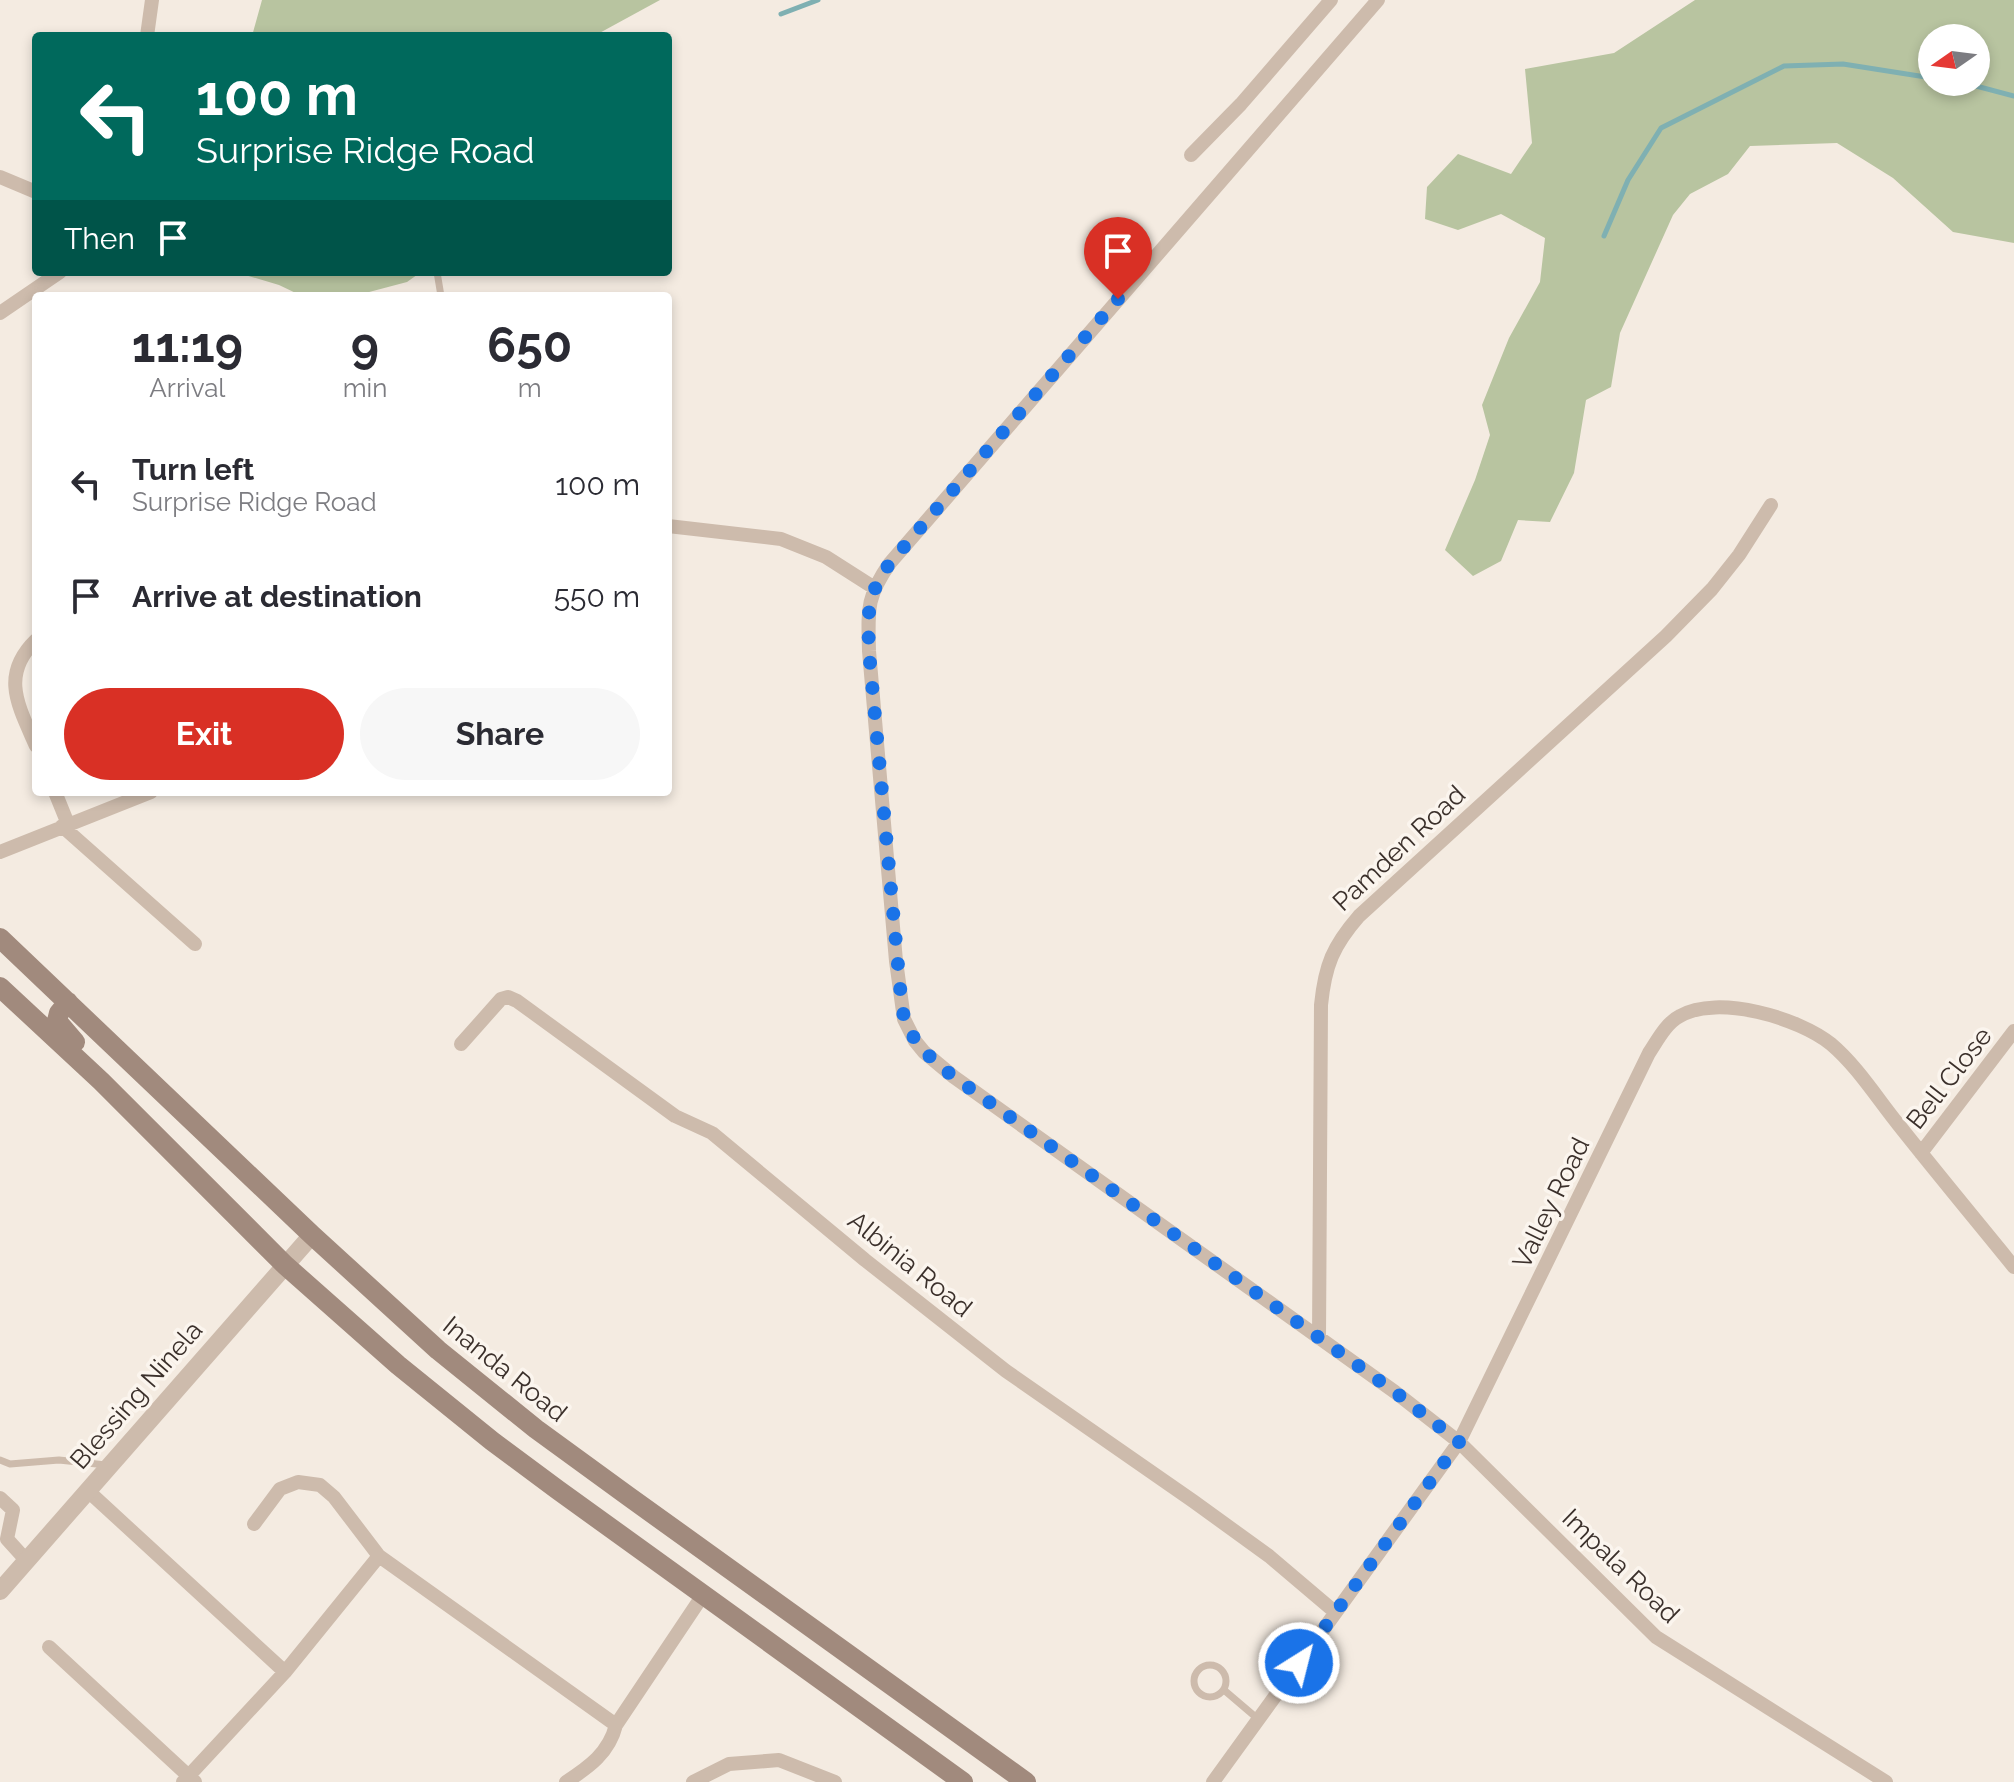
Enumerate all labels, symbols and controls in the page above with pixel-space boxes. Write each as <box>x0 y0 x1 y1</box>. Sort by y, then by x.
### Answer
north arrow <box>1918 24 1990 96</box>
map controls <box>1918 24 1990 96</box>
text: 100 m <box>196 62 358 128</box>
icon: left <box>64 64 168 168</box>
text: Surprise Ridge Road <box>196 129 535 171</box>
icon: arrive <box>151 216 195 260</box>
pin <box>1084 217 1152 299</box>
text: Then <box>64 221 135 256</box>
icon: arrive <box>1096 229 1140 273</box>
text: 11:19 <box>132 317 243 373</box>
text: 9 <box>351 317 379 373</box>
text: 650 <box>487 317 572 373</box>
text: Arrival <box>149 373 225 403</box>
text: min <box>343 373 387 403</box>
text: m <box>518 373 542 403</box>
text: Turn left <box>132 452 254 487</box>
icon: left <box>64 462 108 506</box>
text: 100 m <box>555 467 640 502</box>
text: Surprise Ridge Road <box>132 487 377 517</box>
icon: arrive <box>64 574 108 618</box>
text: Arrive at destination <box>132 579 422 614</box>
text: 550 m <box>554 579 640 614</box>
button: Exit <box>64 688 344 780</box>
button: Share <box>360 688 640 780</box>
street label: Pamden Road <box>1327 779 1471 917</box>
street label: Bell Close <box>1900 1021 1998 1135</box>
street label: Valley Road <box>1506 1133 1596 1273</box>
street label: Albinia Road <box>842 1205 978 1323</box>
street label: Inanda Road <box>437 1310 573 1428</box>
street label: Blessing Ninela <box>64 1315 208 1475</box>
street label: Impala Road <box>1556 1503 1686 1629</box>
position arrow <box>1257 1621 1341 1705</box>

